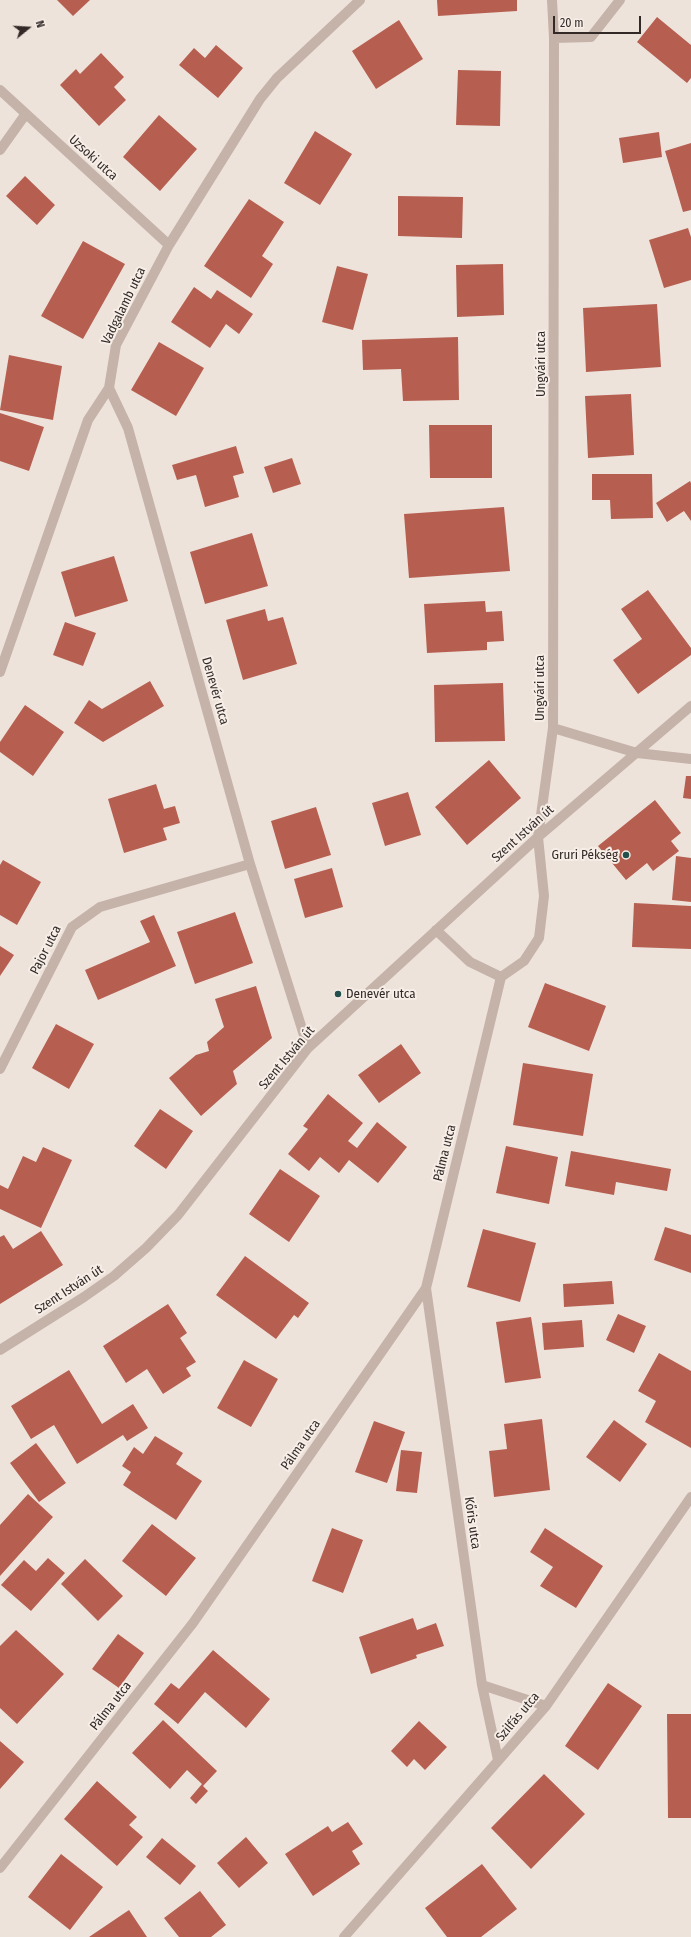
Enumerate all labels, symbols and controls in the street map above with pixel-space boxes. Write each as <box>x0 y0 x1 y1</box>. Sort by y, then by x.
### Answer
north arrow <box>8 8 48 48</box>
scale bar <box>555 8 643 34</box>
text: 20 m <box>560 16 584 30</box>
text: N <box>33 19 47 29</box>
street label: Uzsoki utca <box>65 132 121 184</box>
street label: Vadgalamb utca <box>99 265 149 347</box>
street label: Ungvári utca <box>533 331 549 397</box>
street label: Denevér utca <box>198 655 232 727</box>
street label: Ungvári utca <box>532 655 548 721</box>
street label: Szent István út <box>489 802 557 866</box>
place label: Gruri Pékség <box>551 847 618 863</box>
marker: Gruri Pékség <box>621 850 631 860</box>
street label: Pajor utca <box>27 923 65 977</box>
place label: Denevér utca <box>346 986 416 1002</box>
marker: Denevér utca <box>333 989 343 999</box>
street label: Szent István út <box>256 1023 318 1093</box>
street label: Pálma utca <box>430 1123 460 1183</box>
street label: Szent István út <box>32 1262 106 1318</box>
street label: Pálma utca <box>278 1417 324 1473</box>
street label: Kőris utca <box>461 1496 483 1550</box>
street label: Pálma utca <box>87 1678 135 1734</box>
street label: Szilfás utca <box>493 1689 543 1745</box>

